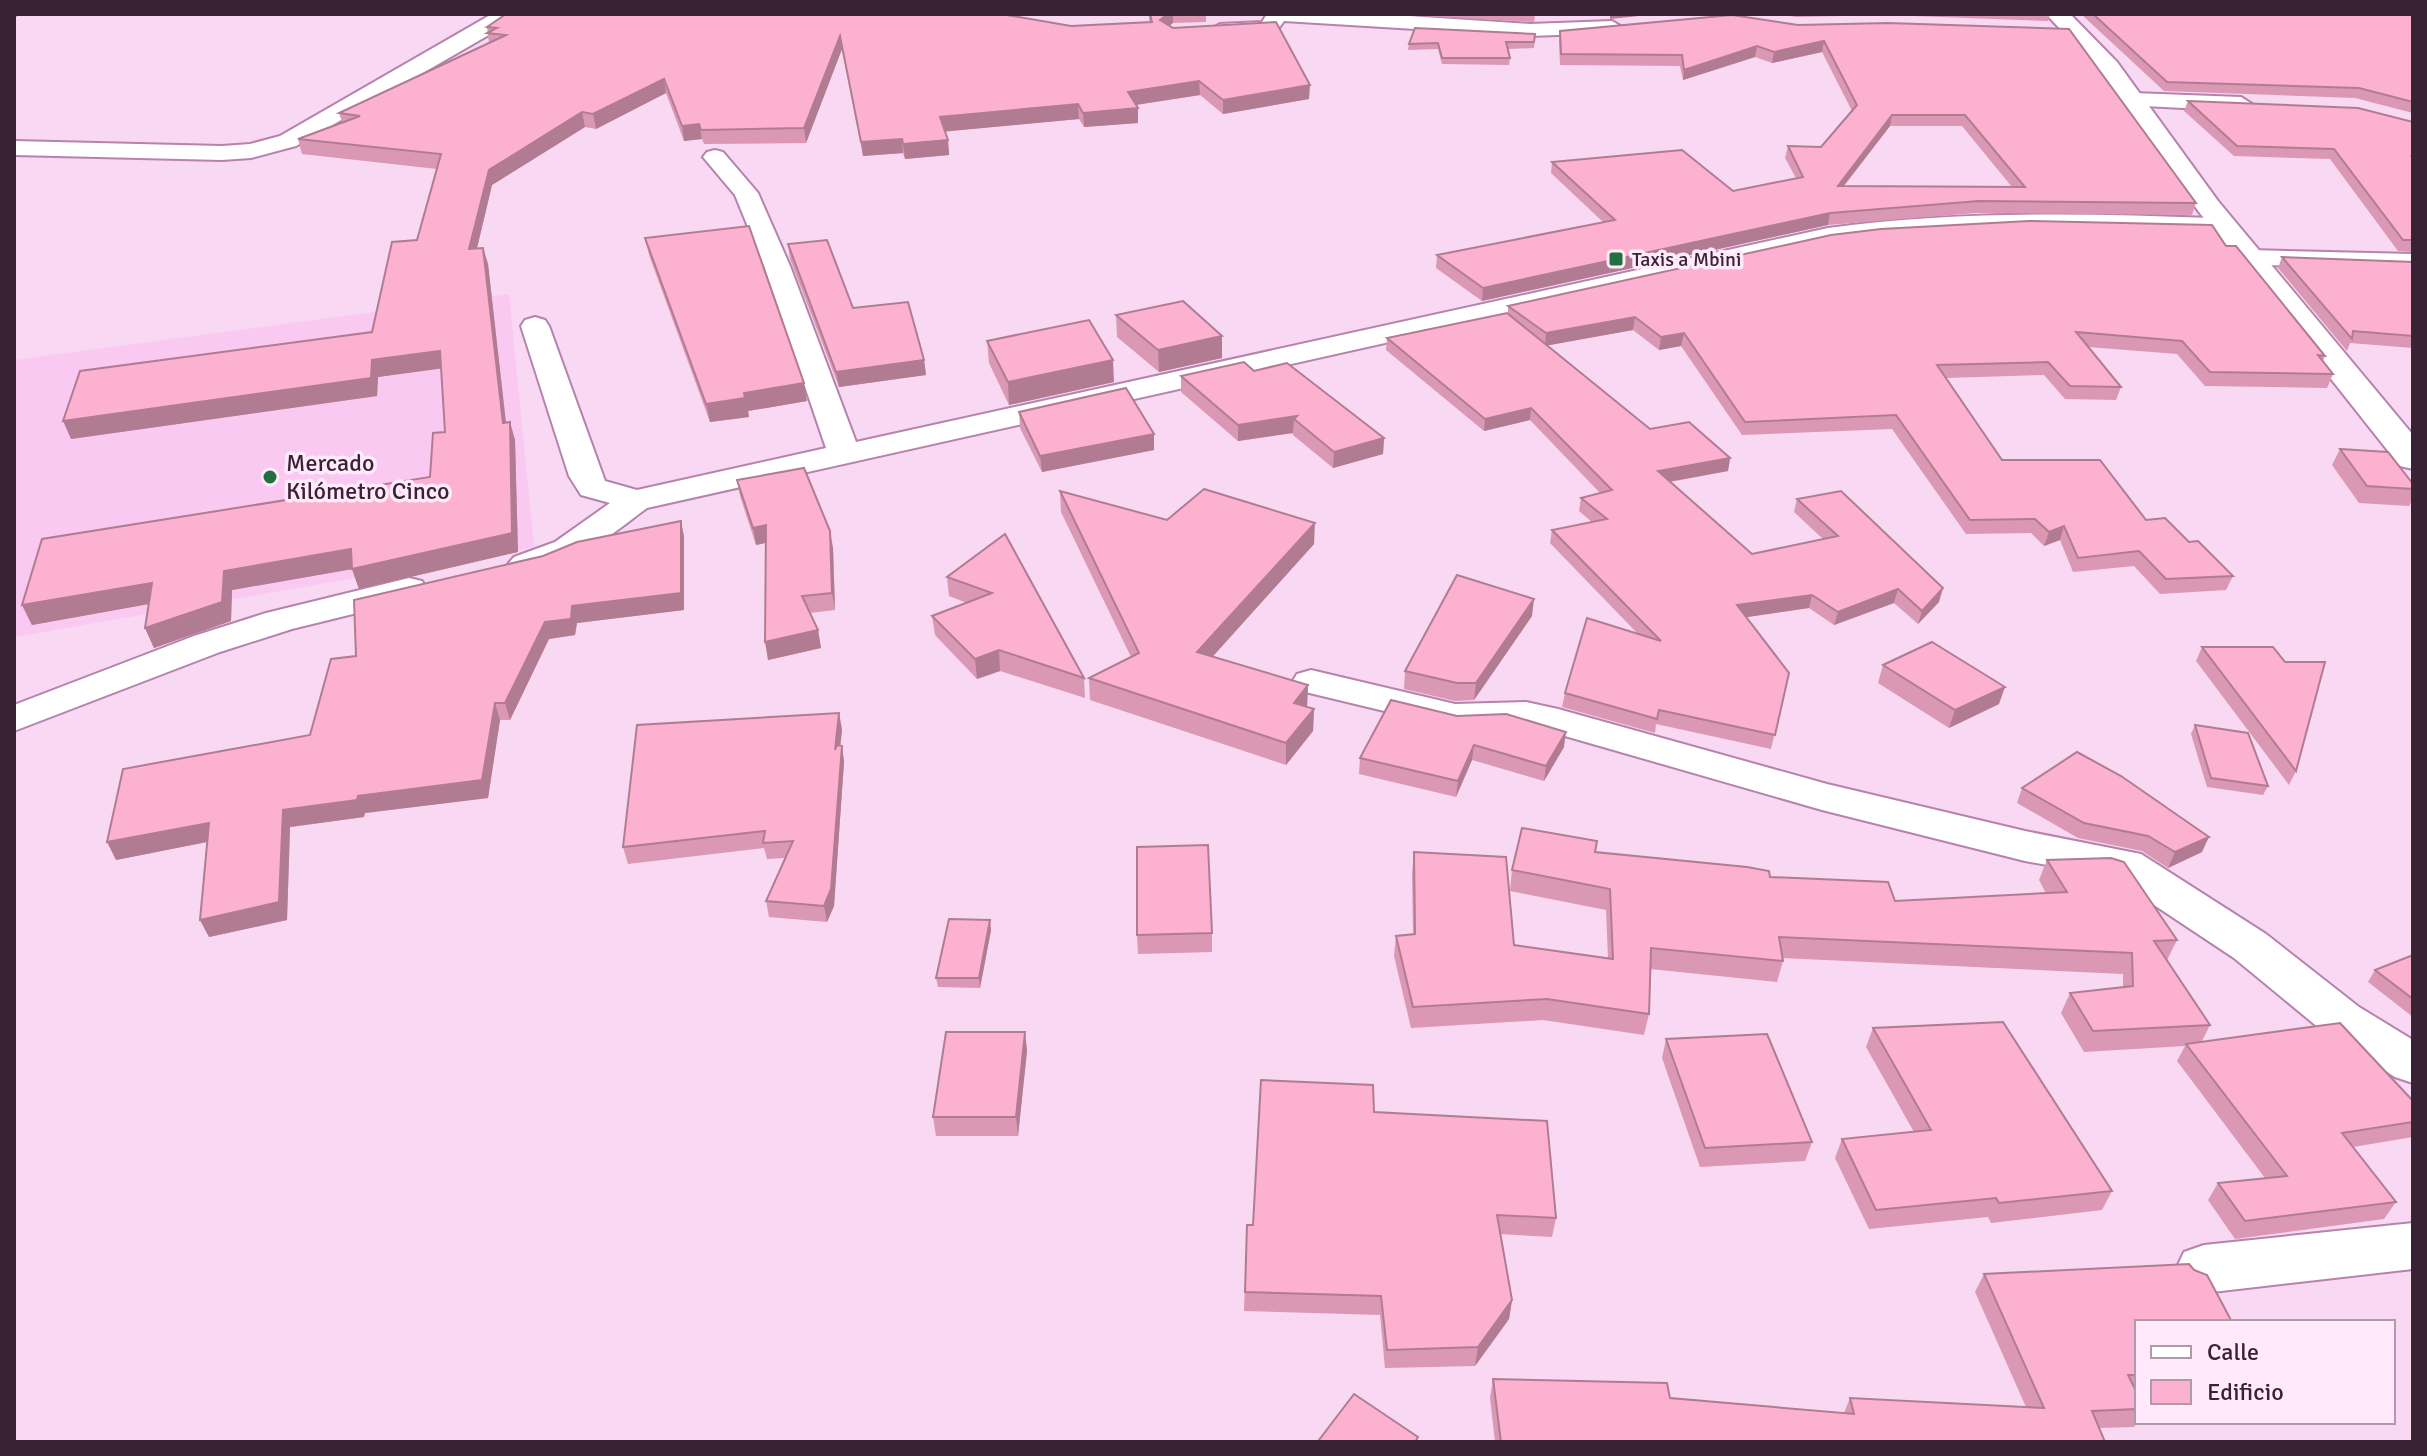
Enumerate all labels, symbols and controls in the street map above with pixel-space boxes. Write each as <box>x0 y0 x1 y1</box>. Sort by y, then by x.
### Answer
place label: Taxis a Mbini <box>1632 247 1741 272</box>
marker: Taxis a Mbini <box>1607 250 1625 268</box>
place label: Mercado Kilómetro Cinco <box>286 448 450 506</box>
marker: Mercado Kilómetro Cinco <box>261 468 279 486</box>
legend <box>2135 1320 2395 1424</box>
text: Calle <box>2207 1337 2259 1367</box>
text: Edificio <box>2207 1377 2284 1407</box>

